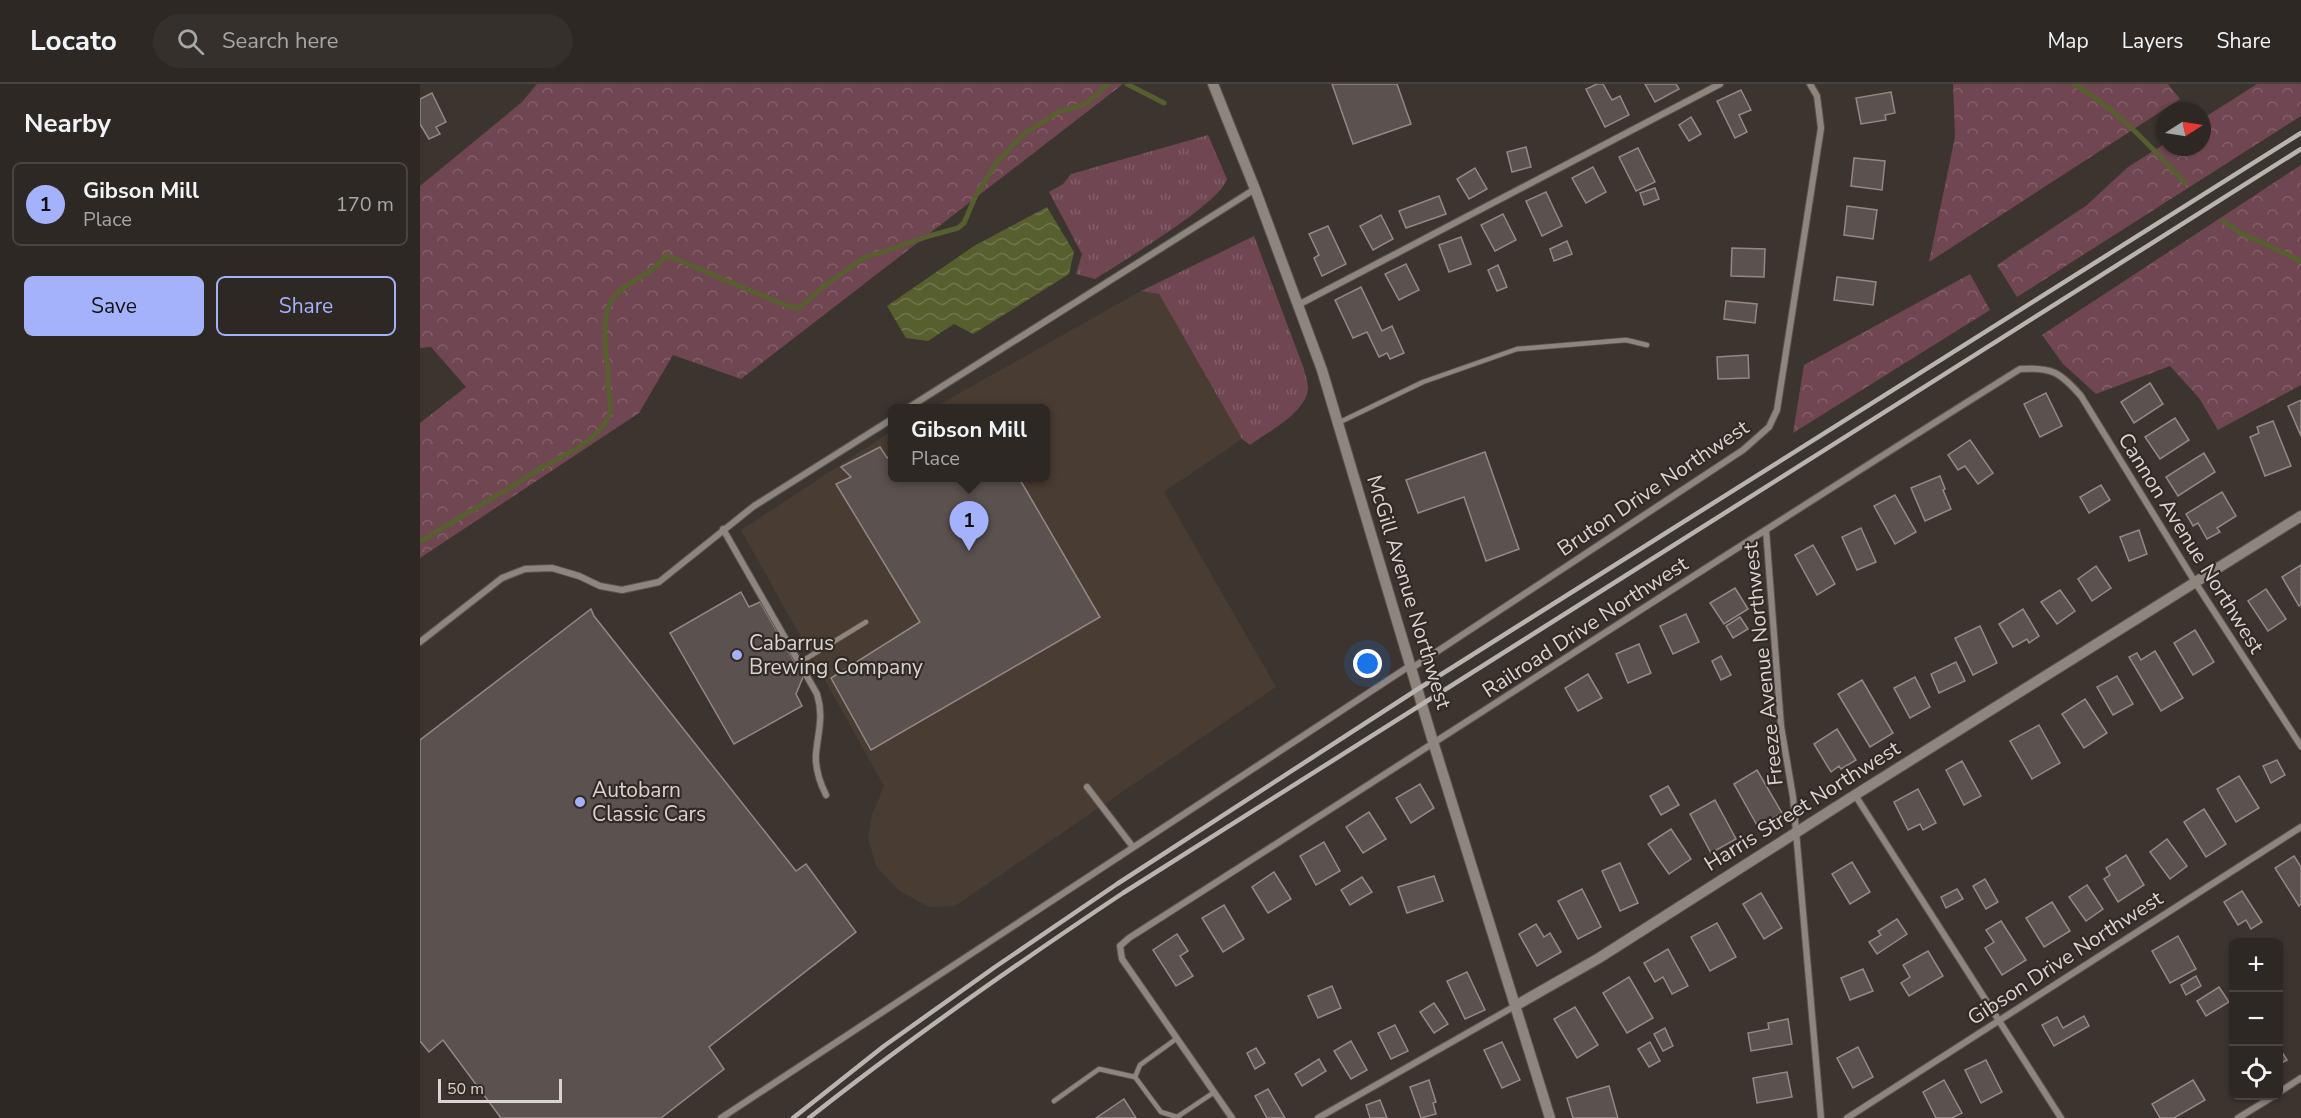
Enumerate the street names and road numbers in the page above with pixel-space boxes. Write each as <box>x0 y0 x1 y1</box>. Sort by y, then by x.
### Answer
street label: Bruton Drive Northwest <box>1552 413 1755 563</box>
street label: Cannon Avenue Northwest <box>2112 427 2271 659</box>
street label: McGill Avenue Northwest <box>1360 472 1458 713</box>
street label: Freeze Avenue Northwest <box>1736 540 1790 787</box>
street label: Railroad Drive Northwest <box>1477 550 1694 704</box>
street label: Harris Street Northwest <box>1699 734 1906 878</box>
street label: Gibson Drive Northwest <box>1962 884 2168 1032</box>

